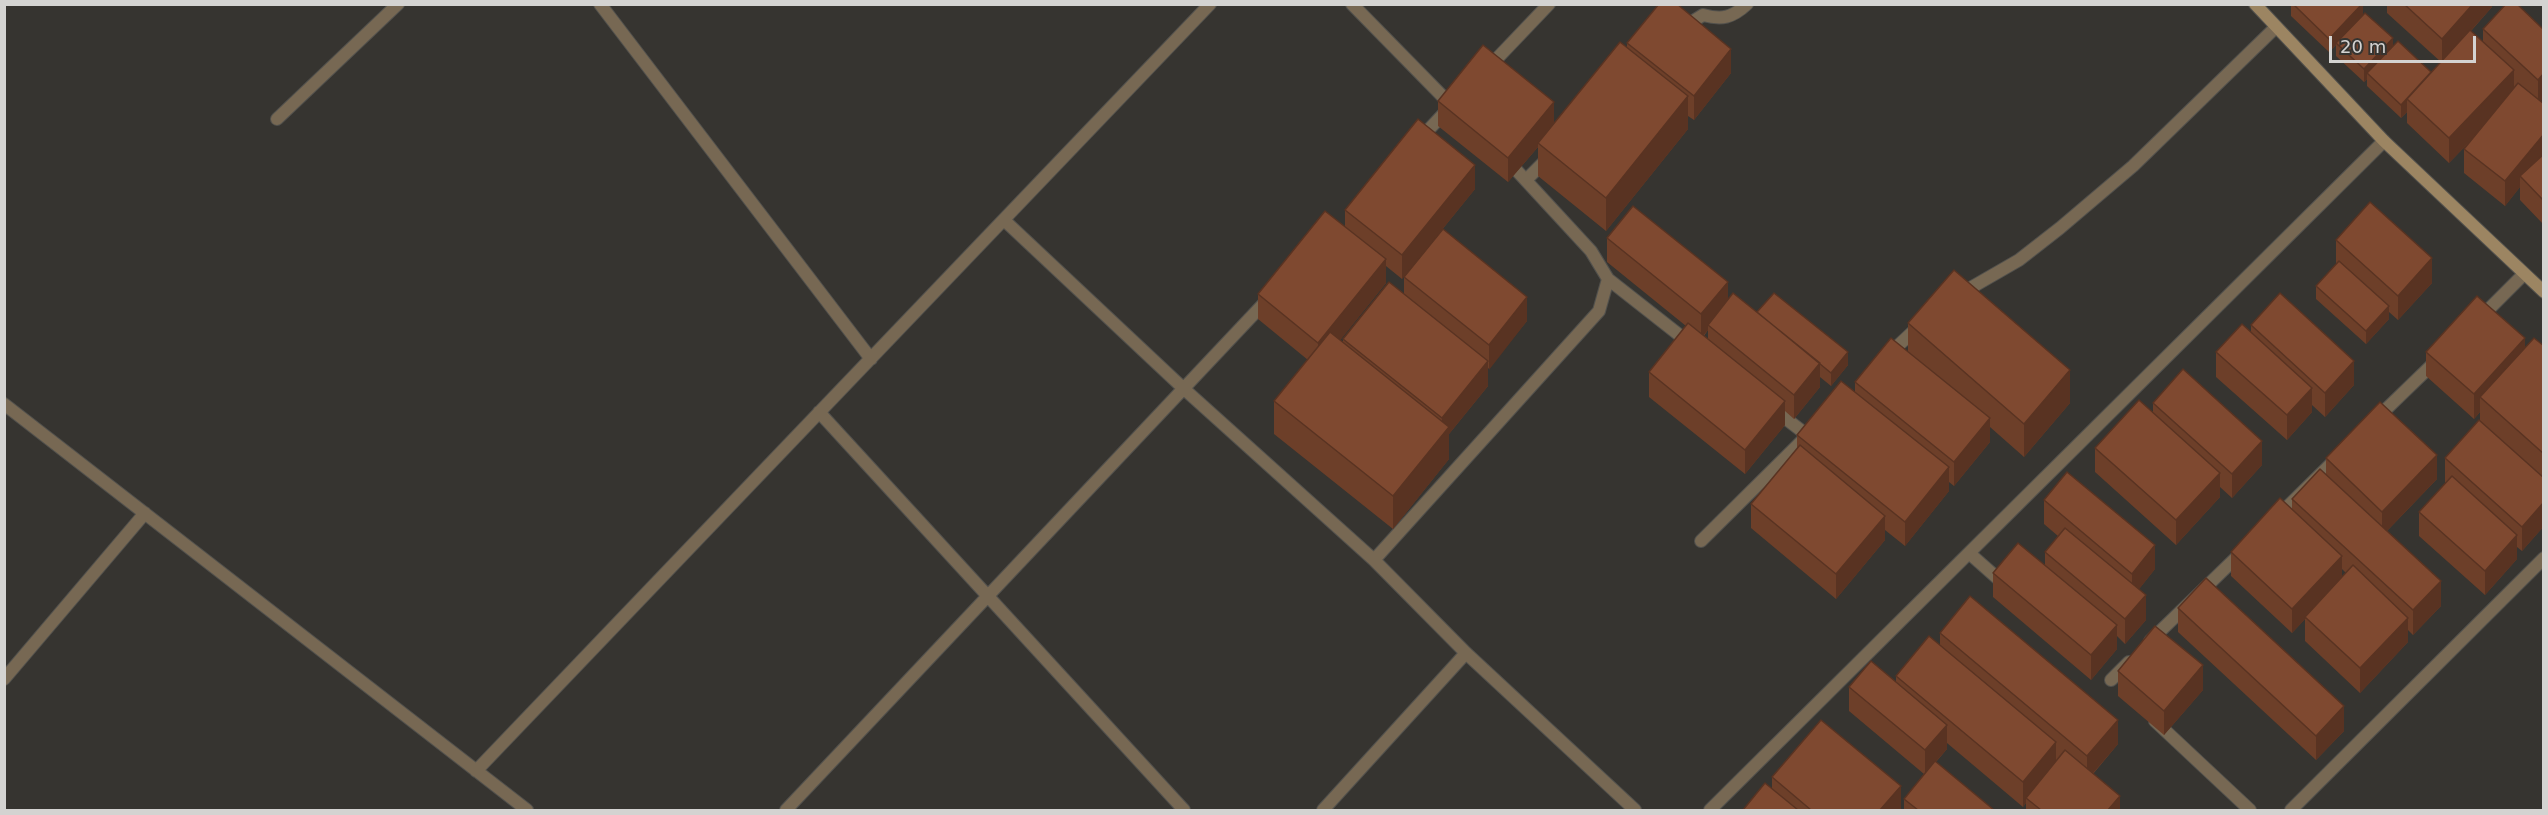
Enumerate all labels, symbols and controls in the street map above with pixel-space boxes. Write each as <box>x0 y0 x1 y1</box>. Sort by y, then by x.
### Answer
scale bar <box>2332 24 2479 62</box>
text: 20 m <box>2340 36 2386 57</box>

